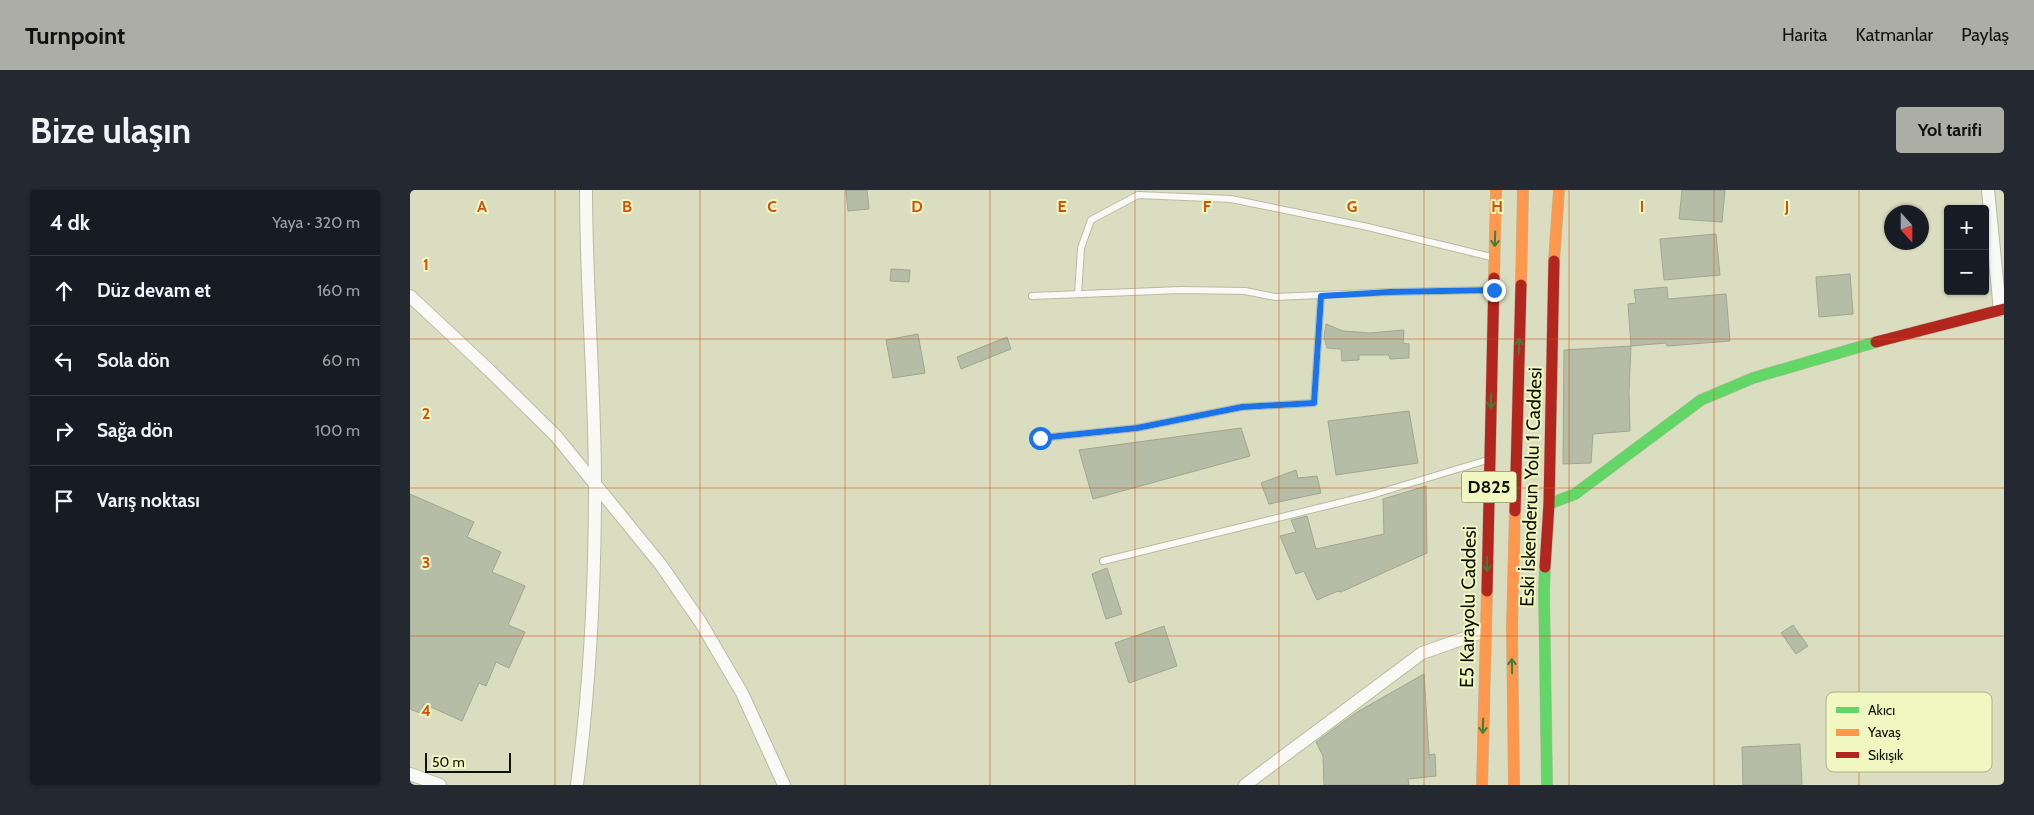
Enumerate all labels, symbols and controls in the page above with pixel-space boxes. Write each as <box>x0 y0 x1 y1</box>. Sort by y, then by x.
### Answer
text: Turnpoint <box>25 21 125 50</box>
text: Harita <box>1782 24 1827 46</box>
text: Katmanlar <box>1855 24 1933 46</box>
text: Paylaş <box>1961 24 2009 46</box>
button: Yol tarifi <box>1896 107 2004 153</box>
text: Bize ulaşın <box>30 109 191 152</box>
text: A <box>477 197 487 216</box>
text: B <box>622 197 632 216</box>
text: C <box>767 197 777 216</box>
text: D <box>911 197 923 216</box>
text: E <box>1057 197 1067 216</box>
text: F <box>1203 197 1212 216</box>
text: G <box>1347 197 1357 216</box>
text: H <box>1491 197 1503 216</box>
text: I <box>1640 197 1644 216</box>
text: J <box>1784 197 1789 216</box>
north arrow <box>1884 205 1929 250</box>
map controls <box>1944 205 1989 295</box>
button: + <box>1944 205 1989 250</box>
text: 4 dk <box>50 210 90 235</box>
text: Yaya · 320 m <box>272 213 360 232</box>
one-way arrow <box>1490 230 1500 246</box>
button: − <box>1944 250 1989 295</box>
text: 1 <box>423 255 429 274</box>
icon: ahead <box>50 277 78 305</box>
text: Düz devam et <box>97 279 211 302</box>
route end <box>1483 279 1506 302</box>
text: 160 m <box>317 281 360 300</box>
one-way arrow <box>1514 339 1523 355</box>
icon: left <box>50 347 78 375</box>
text: Sola dön <box>97 349 170 372</box>
text: 60 m <box>322 351 360 370</box>
street label: Eski İskenderun Yolu 1 Caddesi <box>1515 367 1547 607</box>
one-way arrow <box>1486 392 1496 409</box>
text: 2 <box>422 404 430 423</box>
icon: right <box>50 417 78 445</box>
text: Sağa dön <box>97 419 173 442</box>
text: 100 m <box>315 421 360 440</box>
route start <box>1029 427 1052 450</box>
road number: D825 <box>1462 472 1516 502</box>
icon: arrive <box>50 487 78 515</box>
text: Varış noktası <box>97 489 200 512</box>
street label: E5 Karayolu Caddesi <box>1455 526 1481 688</box>
text: 3 <box>422 553 430 572</box>
one-way arrow <box>1482 555 1491 571</box>
one-way arrow <box>1507 659 1517 675</box>
legend <box>1826 692 1992 772</box>
text: 4 <box>421 701 431 720</box>
text: Akıcı <box>1868 701 1895 719</box>
one-way arrow <box>1478 718 1488 734</box>
text: Yavaş <box>1867 723 1901 741</box>
text: Sıkışık <box>1868 746 1904 764</box>
scale bar <box>425 750 511 773</box>
text: 50 m <box>432 753 465 771</box>

